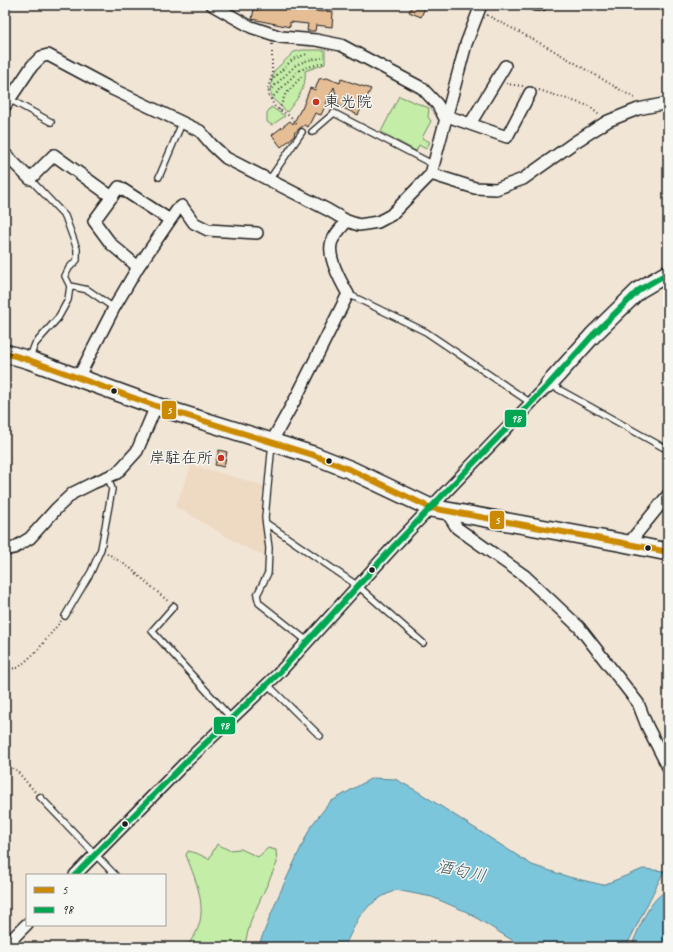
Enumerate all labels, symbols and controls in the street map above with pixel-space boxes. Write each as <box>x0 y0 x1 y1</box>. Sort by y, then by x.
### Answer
place label: 東光院 <box>324 92 372 112</box>
marker: 東光院 <box>311 97 321 107</box>
unlabelled marker <box>109 386 119 396</box>
line badge: 5 <box>161 400 177 420</box>
text: 5 <box>167 403 173 417</box>
line badge: 98 <box>504 409 527 428</box>
text: 98 <box>511 411 523 425</box>
place label: 岸駐在所 <box>149 448 213 468</box>
marker: 岸駐在所 <box>216 453 226 463</box>
unlabelled marker <box>324 456 334 466</box>
line badge: 5 <box>489 510 505 530</box>
text: 5 <box>495 513 501 527</box>
unlabelled marker <box>643 543 653 553</box>
unlabelled marker <box>367 565 377 575</box>
line badge: 98 <box>213 716 236 735</box>
text: 98 <box>219 718 231 732</box>
unlabelled marker <box>120 819 130 829</box>
water label: 酒匂川 <box>434 855 488 887</box>
legend <box>26 874 166 926</box>
text: 5 <box>62 882 68 898</box>
text: 98 <box>62 902 74 918</box>

